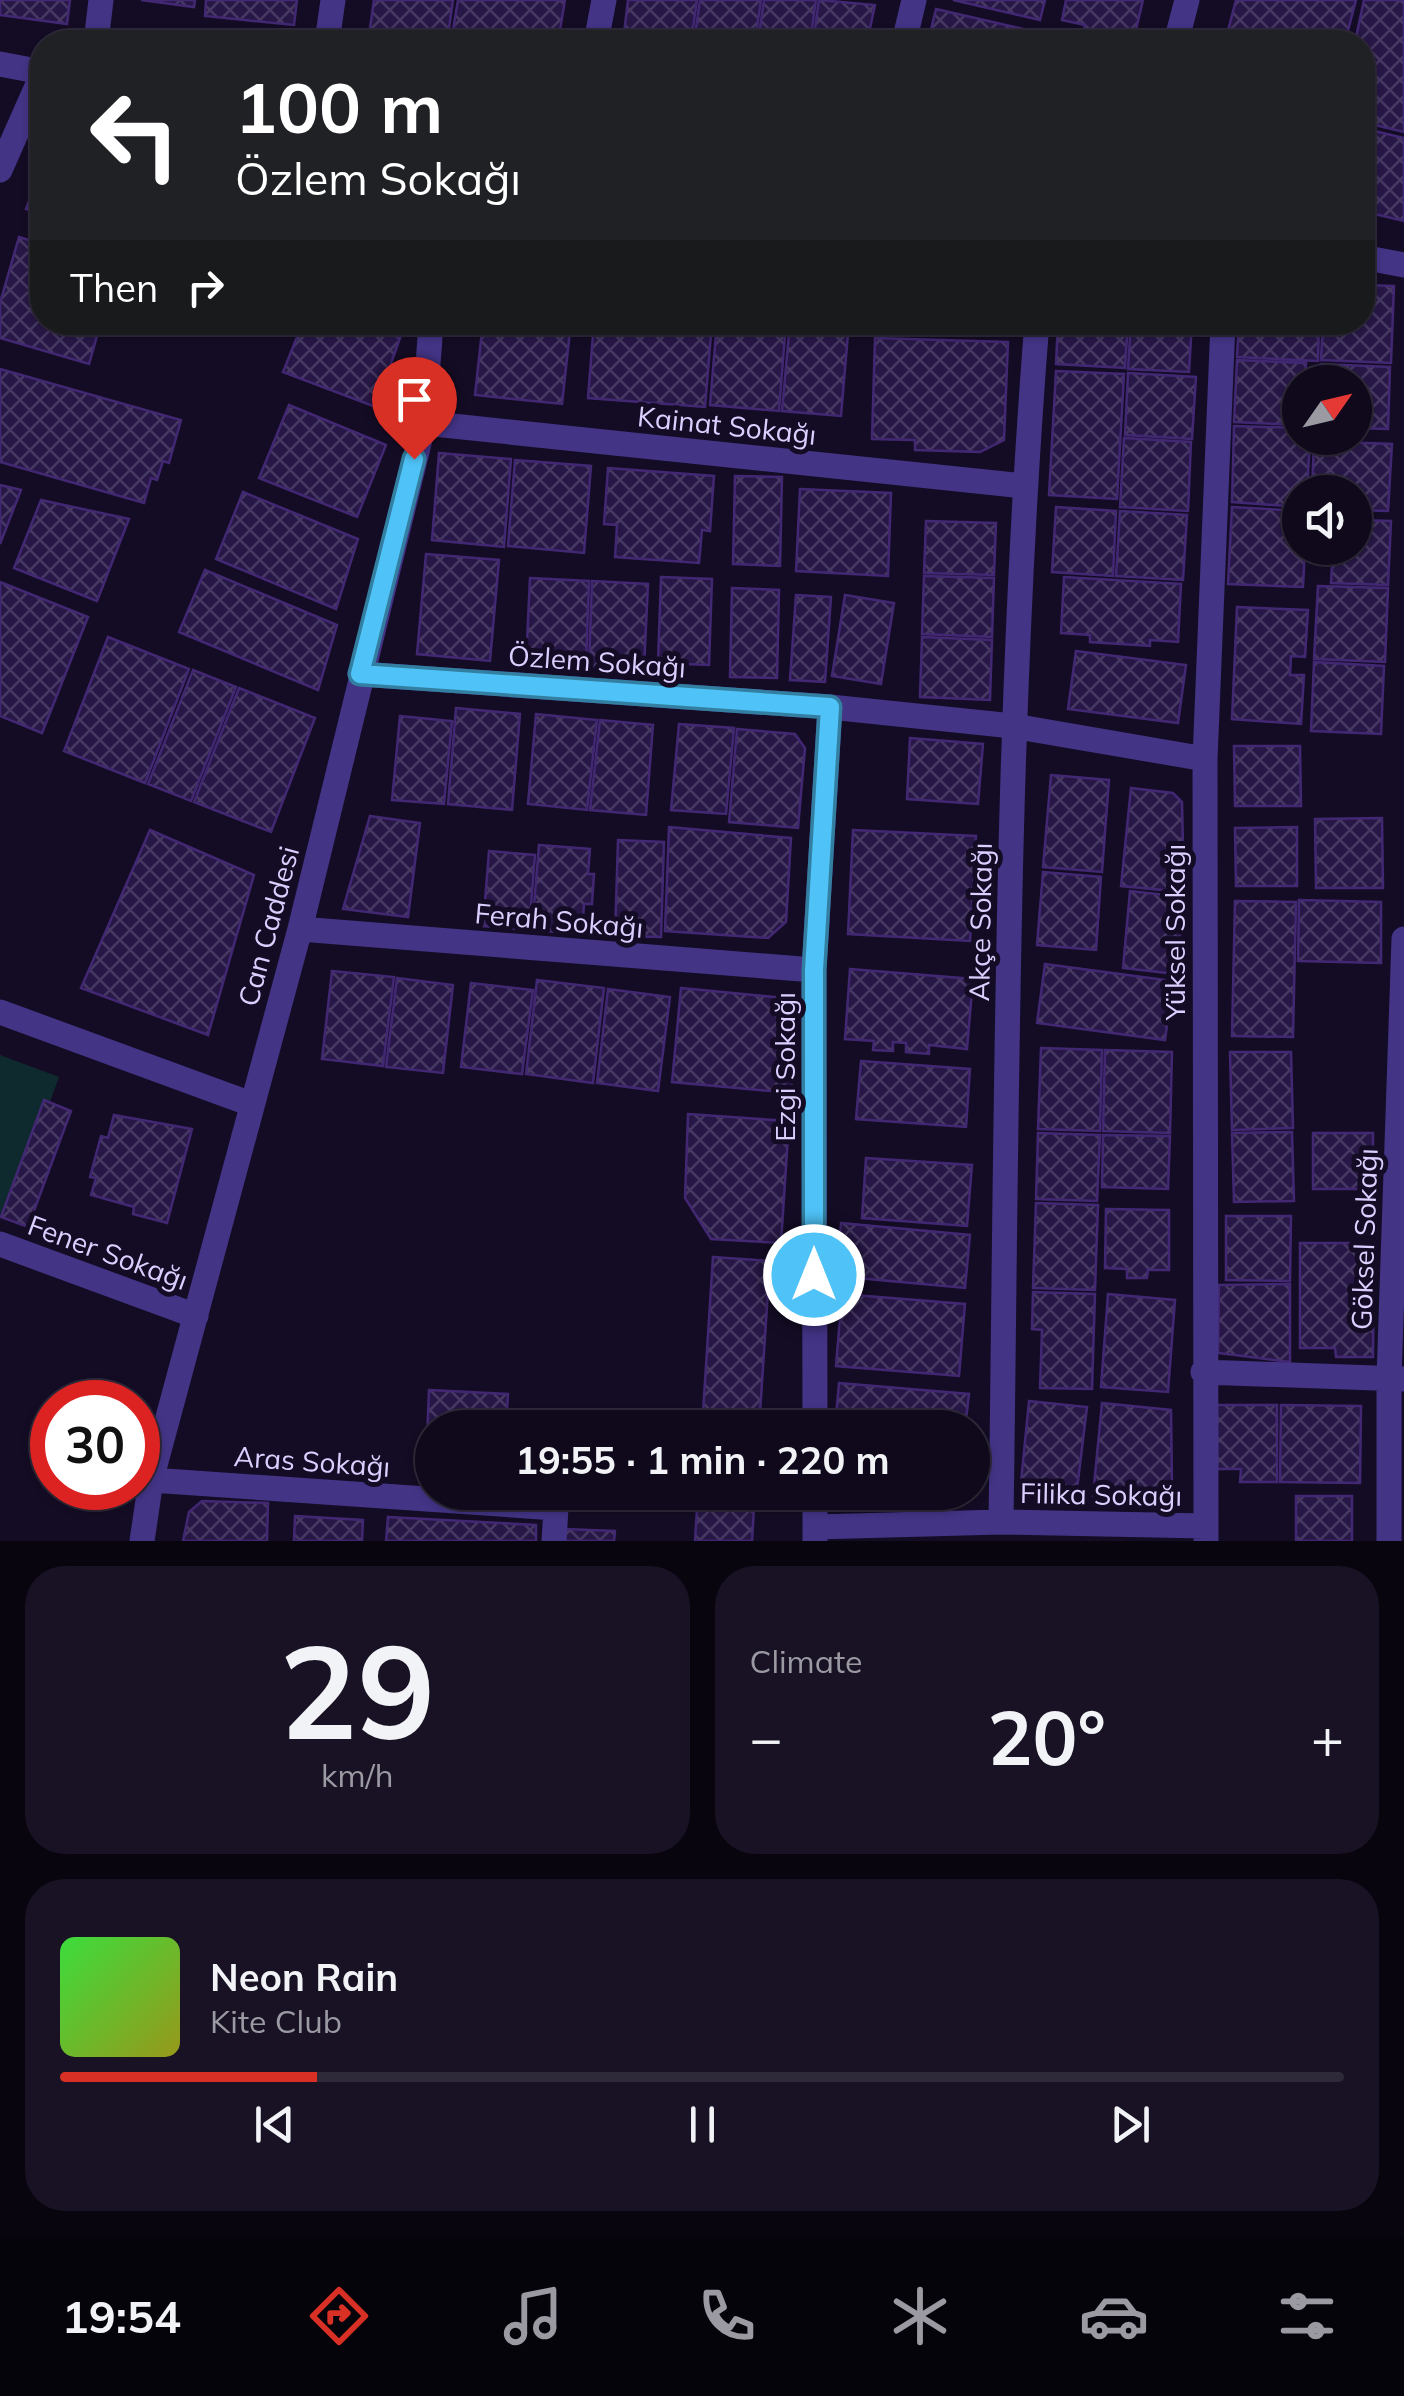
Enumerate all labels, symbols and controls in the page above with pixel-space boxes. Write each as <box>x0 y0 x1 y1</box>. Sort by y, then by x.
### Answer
text: 100 m <box>235 63 443 151</box>
icon: left <box>70 70 200 200</box>
text: Özlem Sokağı <box>235 150 521 206</box>
icon: right <box>178 260 233 315</box>
text: Then <box>70 264 158 312</box>
pin <box>372 357 457 460</box>
north arrow <box>1282 365 1372 455</box>
map controls <box>1282 365 1372 565</box>
icon: arrive <box>387 372 442 427</box>
street label: Kainat Sokağı <box>636 398 818 452</box>
button: sound <box>1282 475 1372 565</box>
street label: Özlem Sokağı <box>507 637 687 685</box>
street label: Can Caddesi <box>230 842 306 1010</box>
street label: Akçe Sokağı <box>961 842 999 1002</box>
street label: Yüksel Sokağı <box>1157 844 1192 1021</box>
street label: Ferah Sokağı <box>473 895 645 945</box>
street label: Ezgi Sokağı <box>767 992 802 1142</box>
street label: Göksel Sokağı <box>1343 1148 1385 1330</box>
street label: Fener Sokağı <box>23 1207 193 1297</box>
position arrow <box>762 1223 866 1327</box>
speed limit sign: 30 <box>30 1380 160 1510</box>
text: 19:55 · 1 min · 220 m <box>515 1436 890 1484</box>
street label: Aras Sokağı <box>233 1438 391 1484</box>
street label: Filika Sokağı <box>1020 1475 1182 1513</box>
text: 29 <box>279 1608 435 1772</box>
text: Climate <box>750 1641 862 1681</box>
text: 20° <box>988 1690 1106 1784</box>
text: − <box>750 1703 783 1772</box>
text: + <box>1311 1703 1344 1772</box>
text: km/h <box>321 1755 393 1795</box>
text: Neon Rain <box>210 1953 398 2001</box>
text: Kite Club <box>210 2001 342 2041</box>
icon: previous <box>247 2097 302 2152</box>
icon: pause <box>675 2097 730 2152</box>
icon: next <box>1103 2097 1158 2152</box>
icon: directions <box>304 2281 374 2351</box>
icon: music <box>498 2281 568 2351</box>
icon: phone <box>692 2281 762 2351</box>
icon: climate <box>885 2281 955 2351</box>
icon: car <box>1079 2281 1149 2351</box>
icon: filters <box>1272 2281 1342 2351</box>
text: 19:54 <box>62 2288 181 2344</box>

